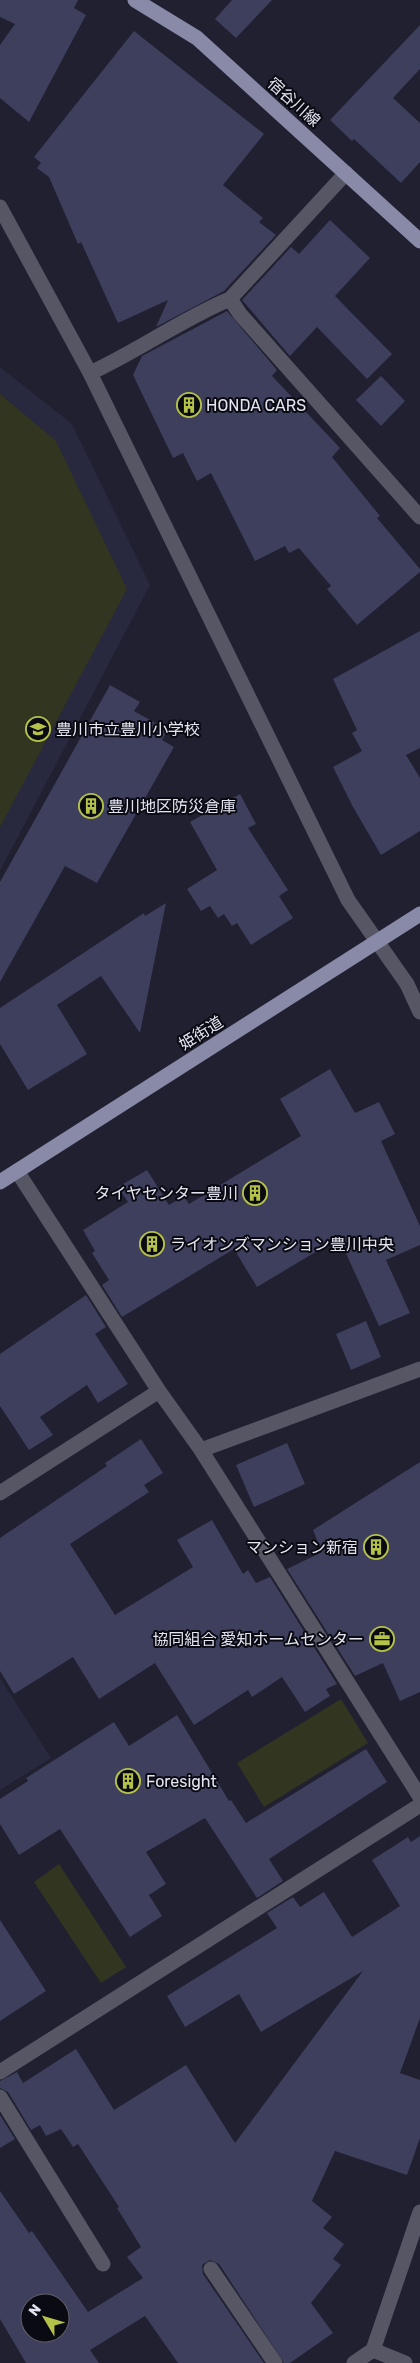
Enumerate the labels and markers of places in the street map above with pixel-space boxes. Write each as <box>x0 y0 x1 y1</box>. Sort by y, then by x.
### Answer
building icon: HONDA CARS <box>176 392 202 418</box>
place label: HONDA CARS <box>206 396 306 415</box>
school or university icon: 豊川市立豊川小学校 <box>25 716 51 742</box>
place label: 豊川市立豊川小学校 <box>56 720 200 739</box>
building icon: 豊川地区防災倉庫 <box>78 793 104 819</box>
place label: 豊川地区防災倉庫 <box>108 797 236 816</box>
building icon: タイヤセンター豊川 <box>242 1180 268 1206</box>
place label: タイヤセンター豊川 <box>94 1184 238 1203</box>
building icon: ライオンズマンション豊川中央 <box>139 1231 165 1257</box>
place label: ライオンズマンション豊川中央 <box>170 1235 394 1254</box>
building icon: マンション新宿 <box>363 1534 389 1560</box>
place label: マンション新宿 <box>246 1538 358 1557</box>
office icon: 協同組合 愛知ホームセンター <box>369 1626 395 1652</box>
place label: 協同組合 愛知ホームセンター <box>153 1630 364 1649</box>
building icon: Foresight <box>115 1768 141 1794</box>
place label: Foresight <box>146 1772 217 1791</box>

